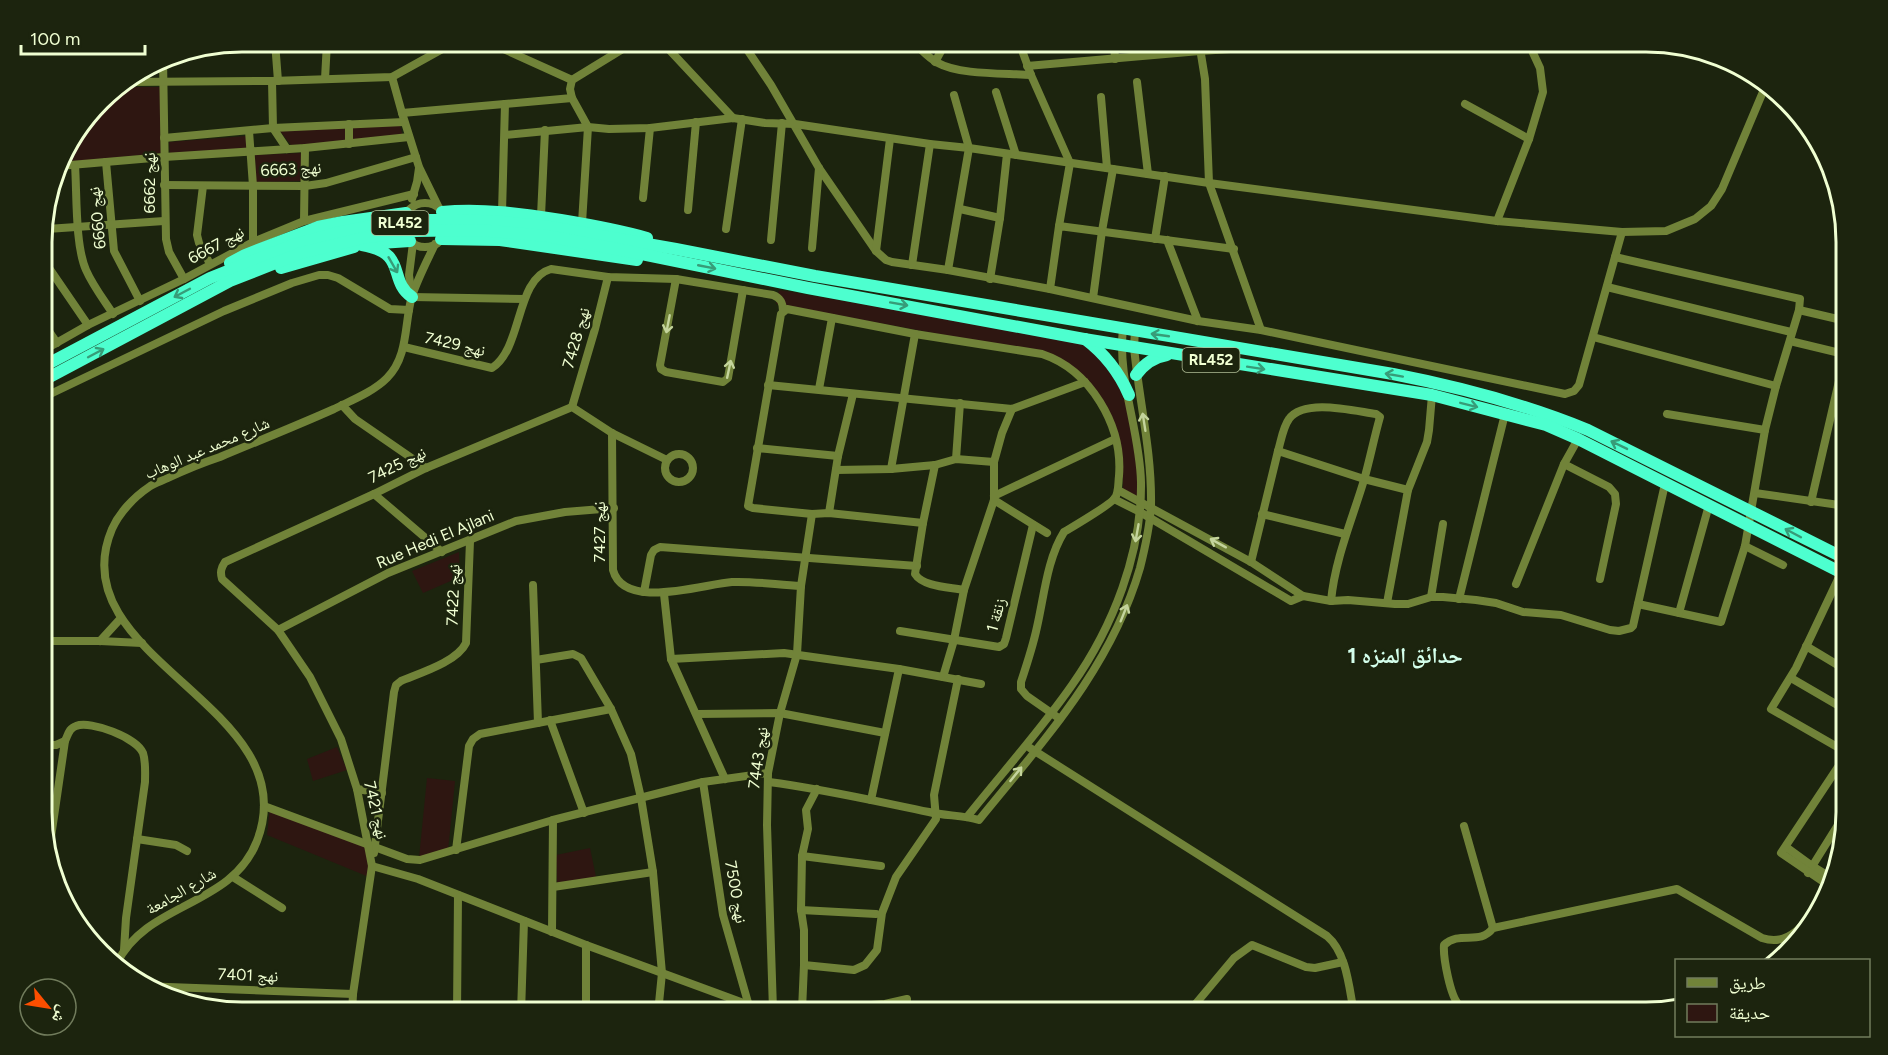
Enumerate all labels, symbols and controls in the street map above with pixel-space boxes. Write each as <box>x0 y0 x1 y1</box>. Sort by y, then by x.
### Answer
scale bar <box>21 18 146 56</box>
text: 100 m <box>30 28 80 50</box>
street label: نهج 6662 <box>140 152 160 214</box>
street label: نهج 6663 <box>260 158 322 181</box>
street label: نهج 6660 <box>84 186 111 250</box>
road number: RL452 <box>372 211 428 235</box>
street label: نهج 6667 <box>185 222 248 269</box>
one-way arrow <box>387 256 399 273</box>
one-way arrow <box>697 262 717 273</box>
one-way arrow <box>173 288 191 299</box>
one-way arrow <box>889 299 908 310</box>
street label: نهج 7428 <box>558 305 595 371</box>
one-way arrow <box>662 313 673 333</box>
street label: نهج 7429 <box>423 328 487 361</box>
one-way arrow <box>1151 329 1171 340</box>
one-way arrow <box>86 347 104 358</box>
road number: RL452 <box>1182 348 1240 372</box>
one-way arrow <box>724 360 735 379</box>
one-way arrow <box>1246 363 1266 374</box>
one-way arrow <box>1385 369 1404 380</box>
one-way arrow <box>1459 399 1478 411</box>
street label: شارع محمد عبد الوهاب <box>142 413 273 484</box>
one-way arrow <box>1138 413 1149 433</box>
one-way arrow <box>1611 439 1629 451</box>
street label: نهج 7425 <box>365 443 429 488</box>
street label: نهج 7427 <box>590 501 610 563</box>
street label: Rue Hedi El Ajlani <box>373 506 497 572</box>
one-way arrow <box>1131 522 1142 542</box>
one-way arrow <box>1785 527 1803 538</box>
one-way arrow <box>1210 537 1227 549</box>
street label: نهج 7422 <box>442 564 465 626</box>
street label: زنقة 1 <box>982 596 1010 634</box>
one-way arrow <box>1119 604 1130 623</box>
district label: حدائق المنزه 1 <box>1347 642 1463 669</box>
street label: نهج 7443 <box>744 726 773 790</box>
one-way arrow <box>1009 767 1022 783</box>
street label: نهج 7421 <box>359 779 392 841</box>
street label: نهج 7500 <box>720 859 751 925</box>
street label: شارع الجامعة <box>143 863 220 919</box>
legend <box>1675 959 1870 1037</box>
street label: نهج 7401 <box>217 964 279 987</box>
text: طريق <box>1729 972 1766 994</box>
north arrow <box>18 977 78 1037</box>
text: ش <box>48 1002 73 1026</box>
text: حديقة <box>1729 1002 1770 1024</box>

